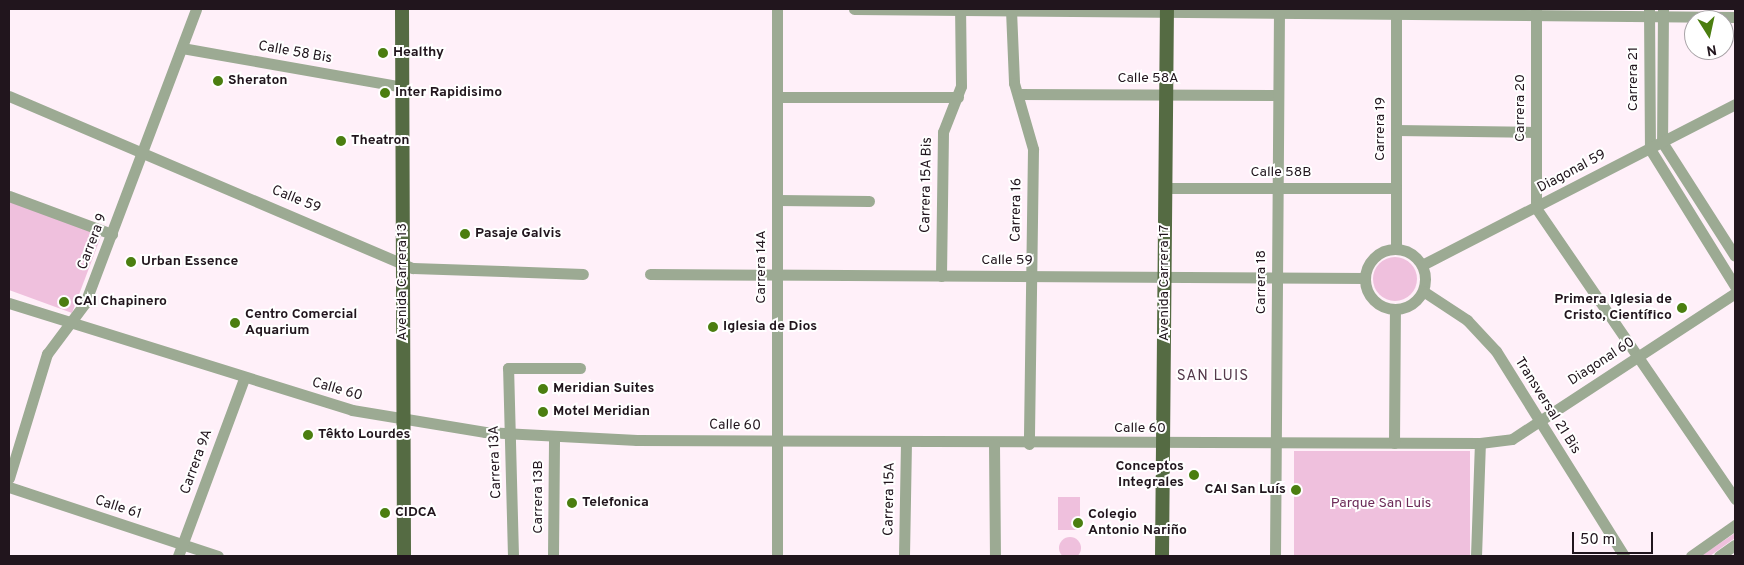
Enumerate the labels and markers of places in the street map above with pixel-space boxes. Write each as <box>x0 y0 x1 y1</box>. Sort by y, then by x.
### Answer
place label: Healthy <box>393 45 444 61</box>
marker: Healthy <box>377 47 389 59</box>
place label: Sheraton <box>228 73 288 89</box>
marker: Sheraton <box>212 75 224 87</box>
place label: Inter Rapidisimo <box>395 85 502 101</box>
marker: Inter Rapidisimo <box>379 87 391 99</box>
place label: Theatron <box>351 133 410 149</box>
marker: Theatron <box>335 135 347 147</box>
place label: Pasaje Galvis <box>475 226 561 242</box>
marker: Pasaje Galvis <box>459 228 471 240</box>
place label: Urban Essence <box>141 254 238 270</box>
marker: Urban Essence <box>125 256 137 268</box>
place label: Primera Iglesia de Cristo, Científico <box>1554 292 1672 324</box>
place label: CAI Chapinero <box>74 294 167 310</box>
marker: CAI Chapinero <box>58 296 70 308</box>
marker: Primera Iglesia de Cristo, Científico <box>1676 302 1688 314</box>
place label: Centro Comercial Aquarium <box>245 307 357 340</box>
marker: Centro Comercial Aquarium <box>229 317 241 329</box>
place label: Iglesia de Dios <box>723 319 817 335</box>
marker: Iglesia de Dios <box>707 321 719 333</box>
place label: Meridian Suites <box>553 381 654 397</box>
marker: Meridian Suites <box>537 383 549 395</box>
place label: Motel Meridian <box>553 404 650 420</box>
marker: Motel Meridian <box>537 406 549 418</box>
place label: Têkto Lourdes <box>318 427 410 443</box>
marker: Têkto Lourdes <box>302 429 314 441</box>
place label: Conceptos Integrales <box>1115 459 1184 492</box>
marker: Conceptos Integrales <box>1188 469 1200 481</box>
place label: CAI San Luís <box>1204 482 1286 498</box>
marker: CAI San Luís <box>1290 484 1302 496</box>
place label: Telefonica <box>582 495 649 511</box>
marker: Telefonica <box>566 497 578 509</box>
place label: CIDCA <box>395 505 437 521</box>
marker: CIDCA <box>379 507 391 519</box>
place label: Colegio Antonio Nariño <box>1088 507 1187 540</box>
marker: Colegio Antonio Nariño <box>1072 517 1084 529</box>

